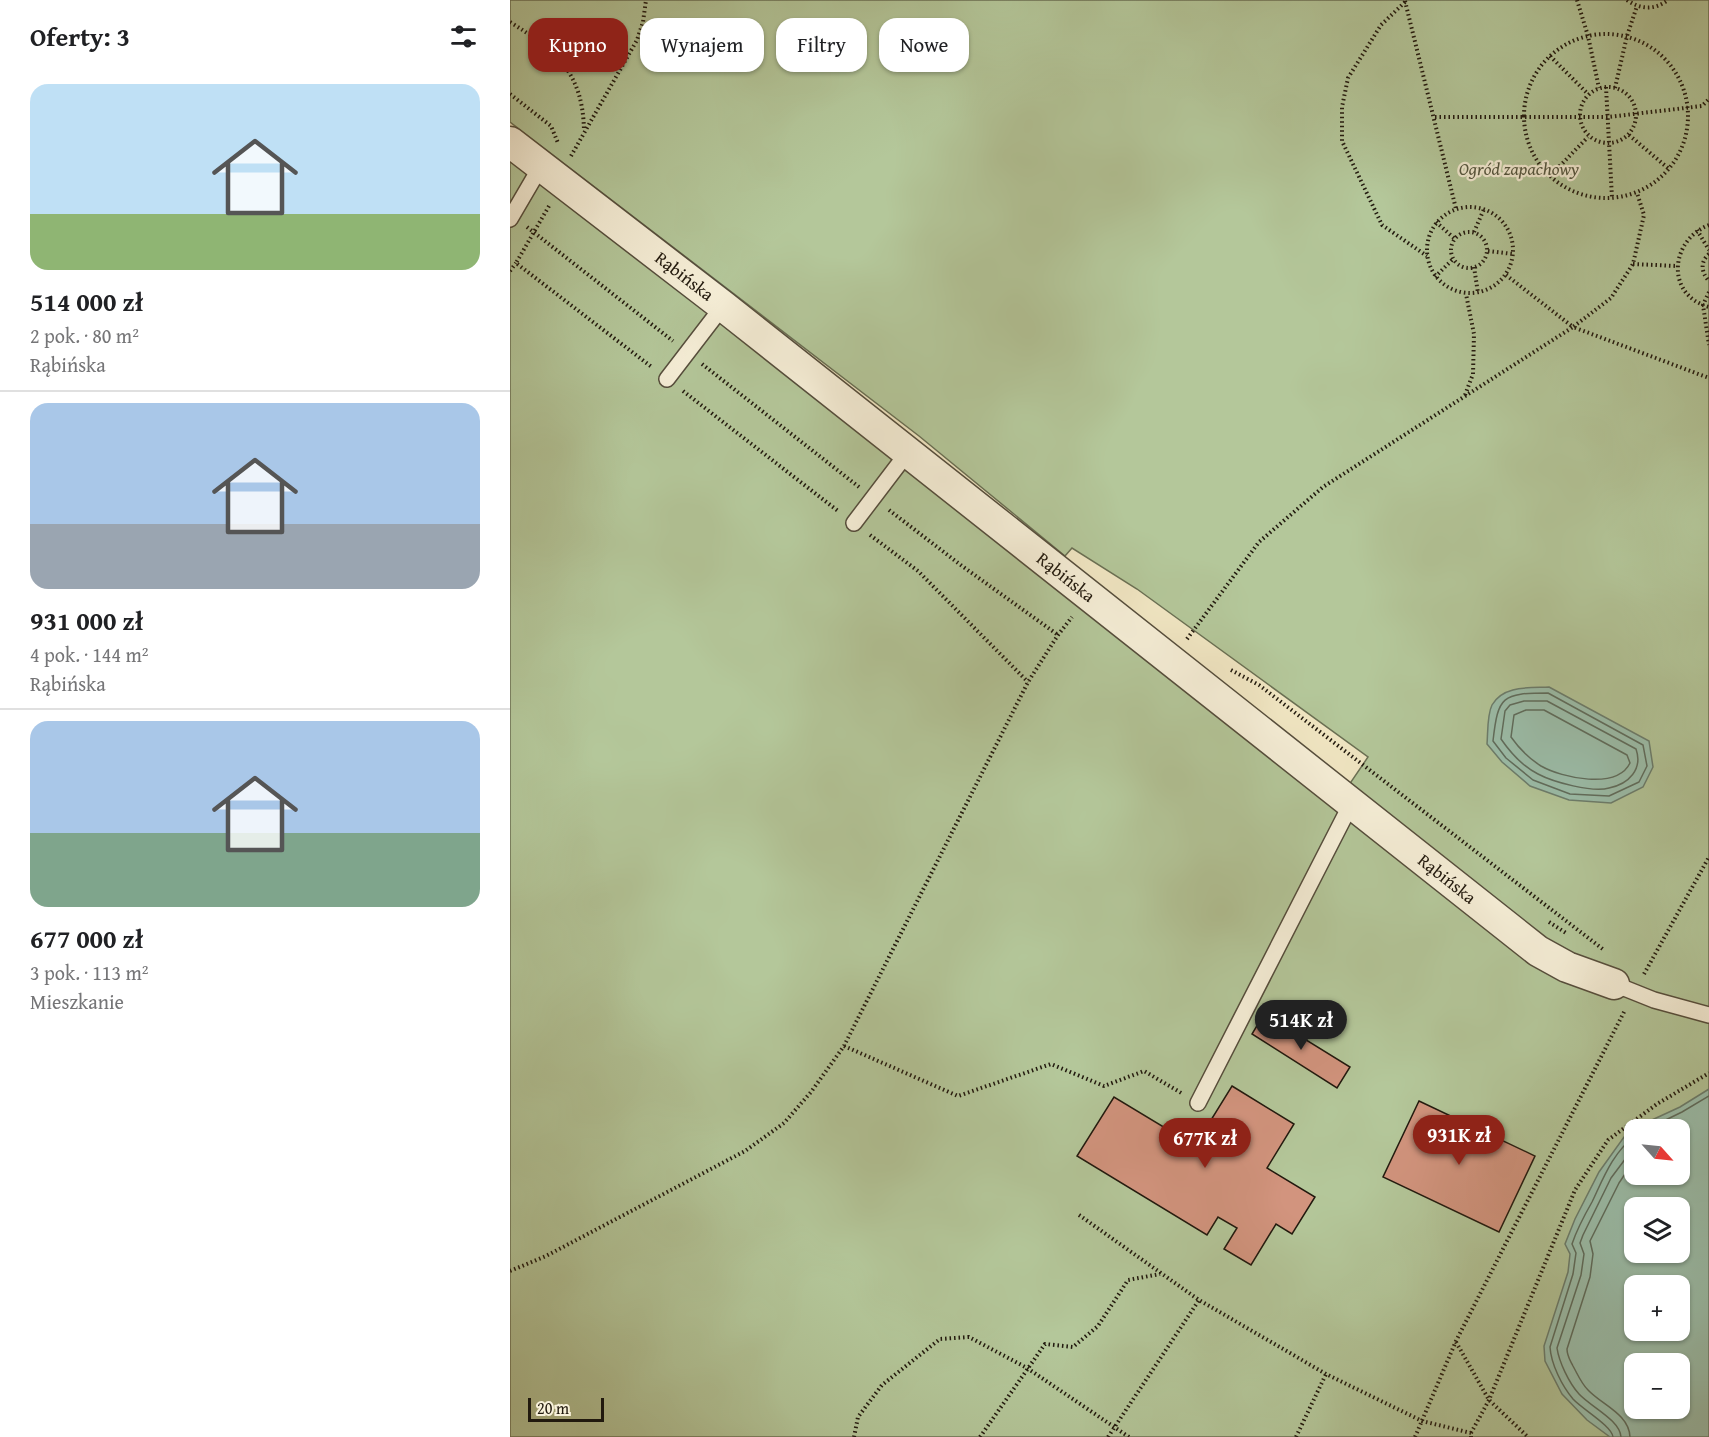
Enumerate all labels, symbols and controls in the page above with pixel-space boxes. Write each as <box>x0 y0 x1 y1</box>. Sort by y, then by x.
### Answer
text: Oferty: 3 <box>30 17 130 56</box>
chip: Kupno <box>528 18 628 72</box>
chip: Wynajem <box>640 18 764 72</box>
chip: Filtry <box>776 18 867 72</box>
chip: Nowe <box>879 18 969 72</box>
icon: filters <box>447 20 480 53</box>
icon: home <box>201 123 309 231</box>
park label: Ogród zapachowy <box>1459 155 1580 182</box>
street label: Rąbińska <box>649 244 720 308</box>
text: 514 000 zł <box>30 282 143 321</box>
text: 2 pok. · 80 m² <box>30 321 139 350</box>
text: Rąbińska <box>30 350 106 379</box>
icon: home <box>201 442 309 550</box>
street label: Rąbińska <box>1031 545 1102 609</box>
text: 931 000 zł <box>30 601 143 640</box>
text: 4 pok. · 144 m² <box>30 640 149 669</box>
text: Rąbińska <box>30 669 106 698</box>
icon: home <box>201 760 309 868</box>
street label: Rąbińska <box>1412 847 1483 911</box>
text: 677 000 zł <box>30 919 143 958</box>
text: 3 pok. · 113 m² <box>30 958 149 987</box>
text: Mieszkanie <box>30 987 124 1016</box>
pin: 514K zł <box>1246 1000 1356 1051</box>
text: 514K zł <box>1269 1005 1333 1034</box>
pin: 931K zł <box>1404 1115 1514 1166</box>
pin: 677K zł <box>1150 1118 1260 1169</box>
north arrow <box>1624 1119 1690 1185</box>
map controls <box>1624 1119 1690 1419</box>
text: 931K zł <box>1427 1120 1491 1149</box>
text: 677K zł <box>1173 1123 1237 1152</box>
button: layers <box>1624 1197 1690 1263</box>
button: + <box>1624 1275 1690 1341</box>
button: − <box>1624 1353 1690 1419</box>
scale bar <box>528 1395 604 1422</box>
text: 20 m <box>537 1396 569 1420</box>

